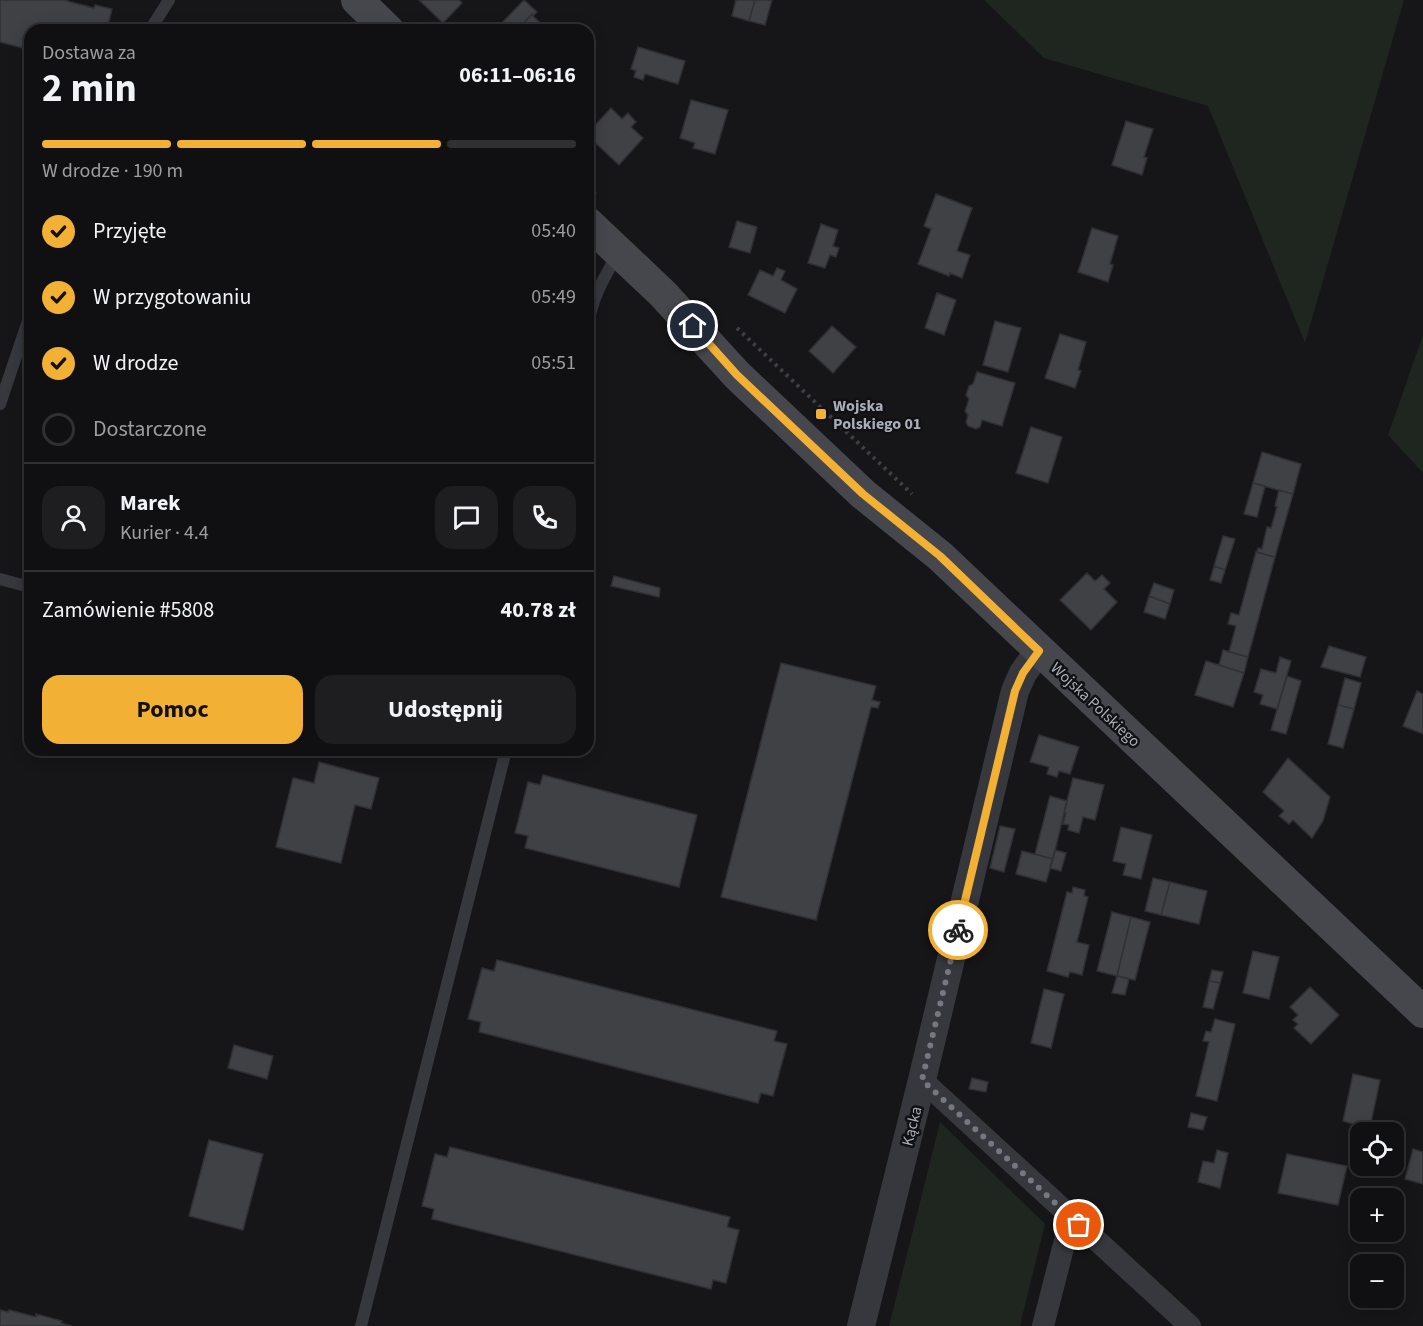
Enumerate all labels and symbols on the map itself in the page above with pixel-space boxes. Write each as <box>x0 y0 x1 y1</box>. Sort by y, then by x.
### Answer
pin <box>667 300 718 351</box>
place label: Wojska Polskiego 01 <box>833 395 921 435</box>
marker: Wojska Polskiego 01 <box>814 407 828 421</box>
street label: Wojska Polskiego <box>1046 657 1145 752</box>
courier <box>928 900 988 960</box>
street label: Kącka <box>896 1104 928 1149</box>
pin <box>1053 1199 1104 1250</box>

